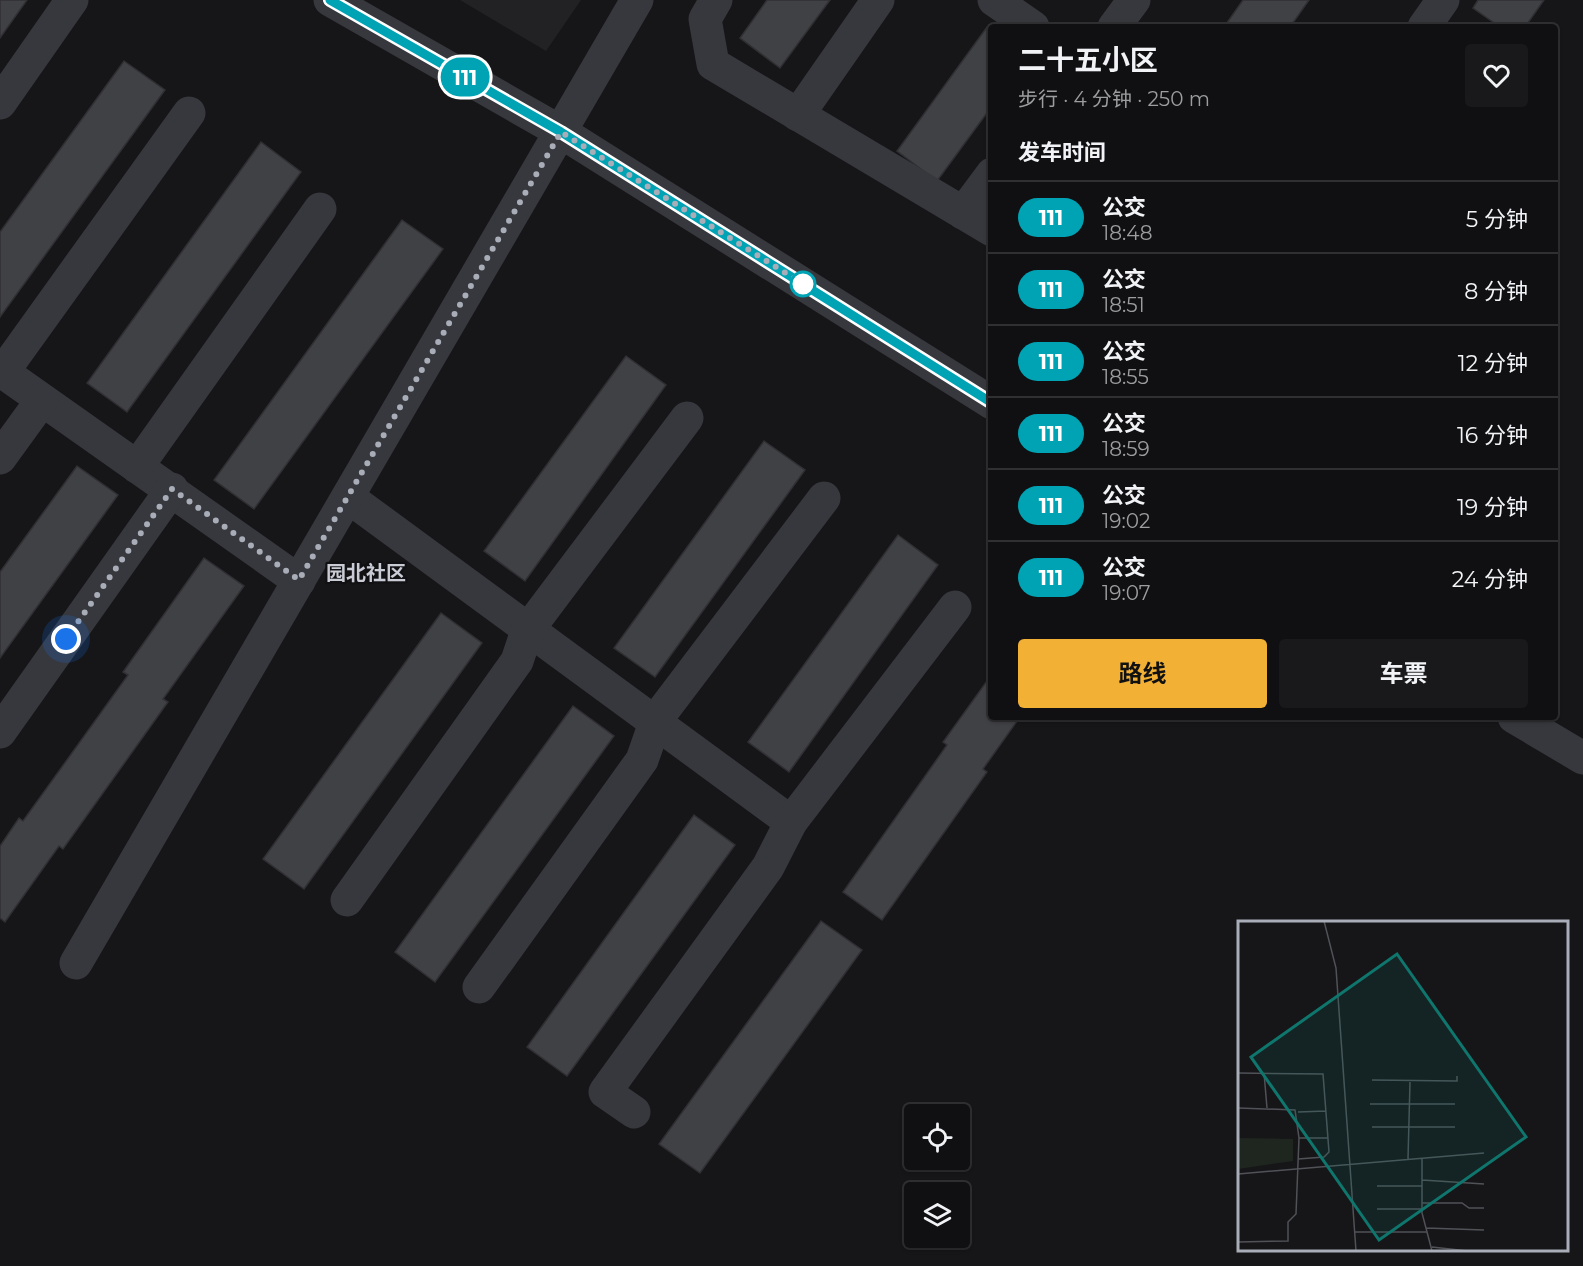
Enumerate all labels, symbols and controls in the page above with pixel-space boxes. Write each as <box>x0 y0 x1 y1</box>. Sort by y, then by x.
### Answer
text: 二十五小区 <box>1018 43 1158 77</box>
button: heart <box>1465 44 1528 107</box>
line badge: 111 <box>430 58 500 97</box>
text: 111 <box>453 65 477 90</box>
text: 步行 · 4 分钟 · 250 m <box>1018 87 1210 111</box>
text: 发车时间 <box>1018 139 1106 166</box>
text: 公交 <box>1102 194 1146 221</box>
text: 111 <box>1039 205 1063 230</box>
text: 5 分钟 <box>1466 206 1528 233</box>
text: 18:48 <box>1102 221 1152 245</box>
text: 公交 <box>1102 266 1146 293</box>
unlabelled marker <box>790 271 816 297</box>
text: 111 <box>1039 277 1063 302</box>
text: 8 分钟 <box>1464 278 1528 305</box>
text: 18:51 <box>1102 293 1145 317</box>
text: 公交 <box>1102 338 1146 365</box>
text: 111 <box>1039 349 1063 374</box>
text: 12 分钟 <box>1458 350 1528 377</box>
text: 18:55 <box>1102 365 1149 389</box>
text: 公交 <box>1102 410 1146 437</box>
text: 111 <box>1039 421 1063 446</box>
text: 16 分钟 <box>1457 422 1528 449</box>
text: 18:59 <box>1102 437 1150 461</box>
text: 公交 <box>1102 482 1146 509</box>
text: 111 <box>1039 493 1063 518</box>
text: 19 分钟 <box>1457 494 1528 521</box>
text: 19:02 <box>1102 509 1150 533</box>
text: 公交 <box>1102 554 1146 581</box>
district label: 园北社区 <box>326 561 406 585</box>
text: 111 <box>1039 565 1063 590</box>
text: 24 分钟 <box>1452 566 1528 593</box>
text: 19:07 <box>1102 581 1151 605</box>
your location <box>51 624 81 654</box>
button: 路线 <box>1018 639 1267 708</box>
button: 车票 <box>1279 639 1528 708</box>
inset map <box>1238 921 1568 1251</box>
map controls <box>904 1104 970 1248</box>
button: locate <box>904 1104 970 1170</box>
button: layers <box>904 1182 970 1248</box>

